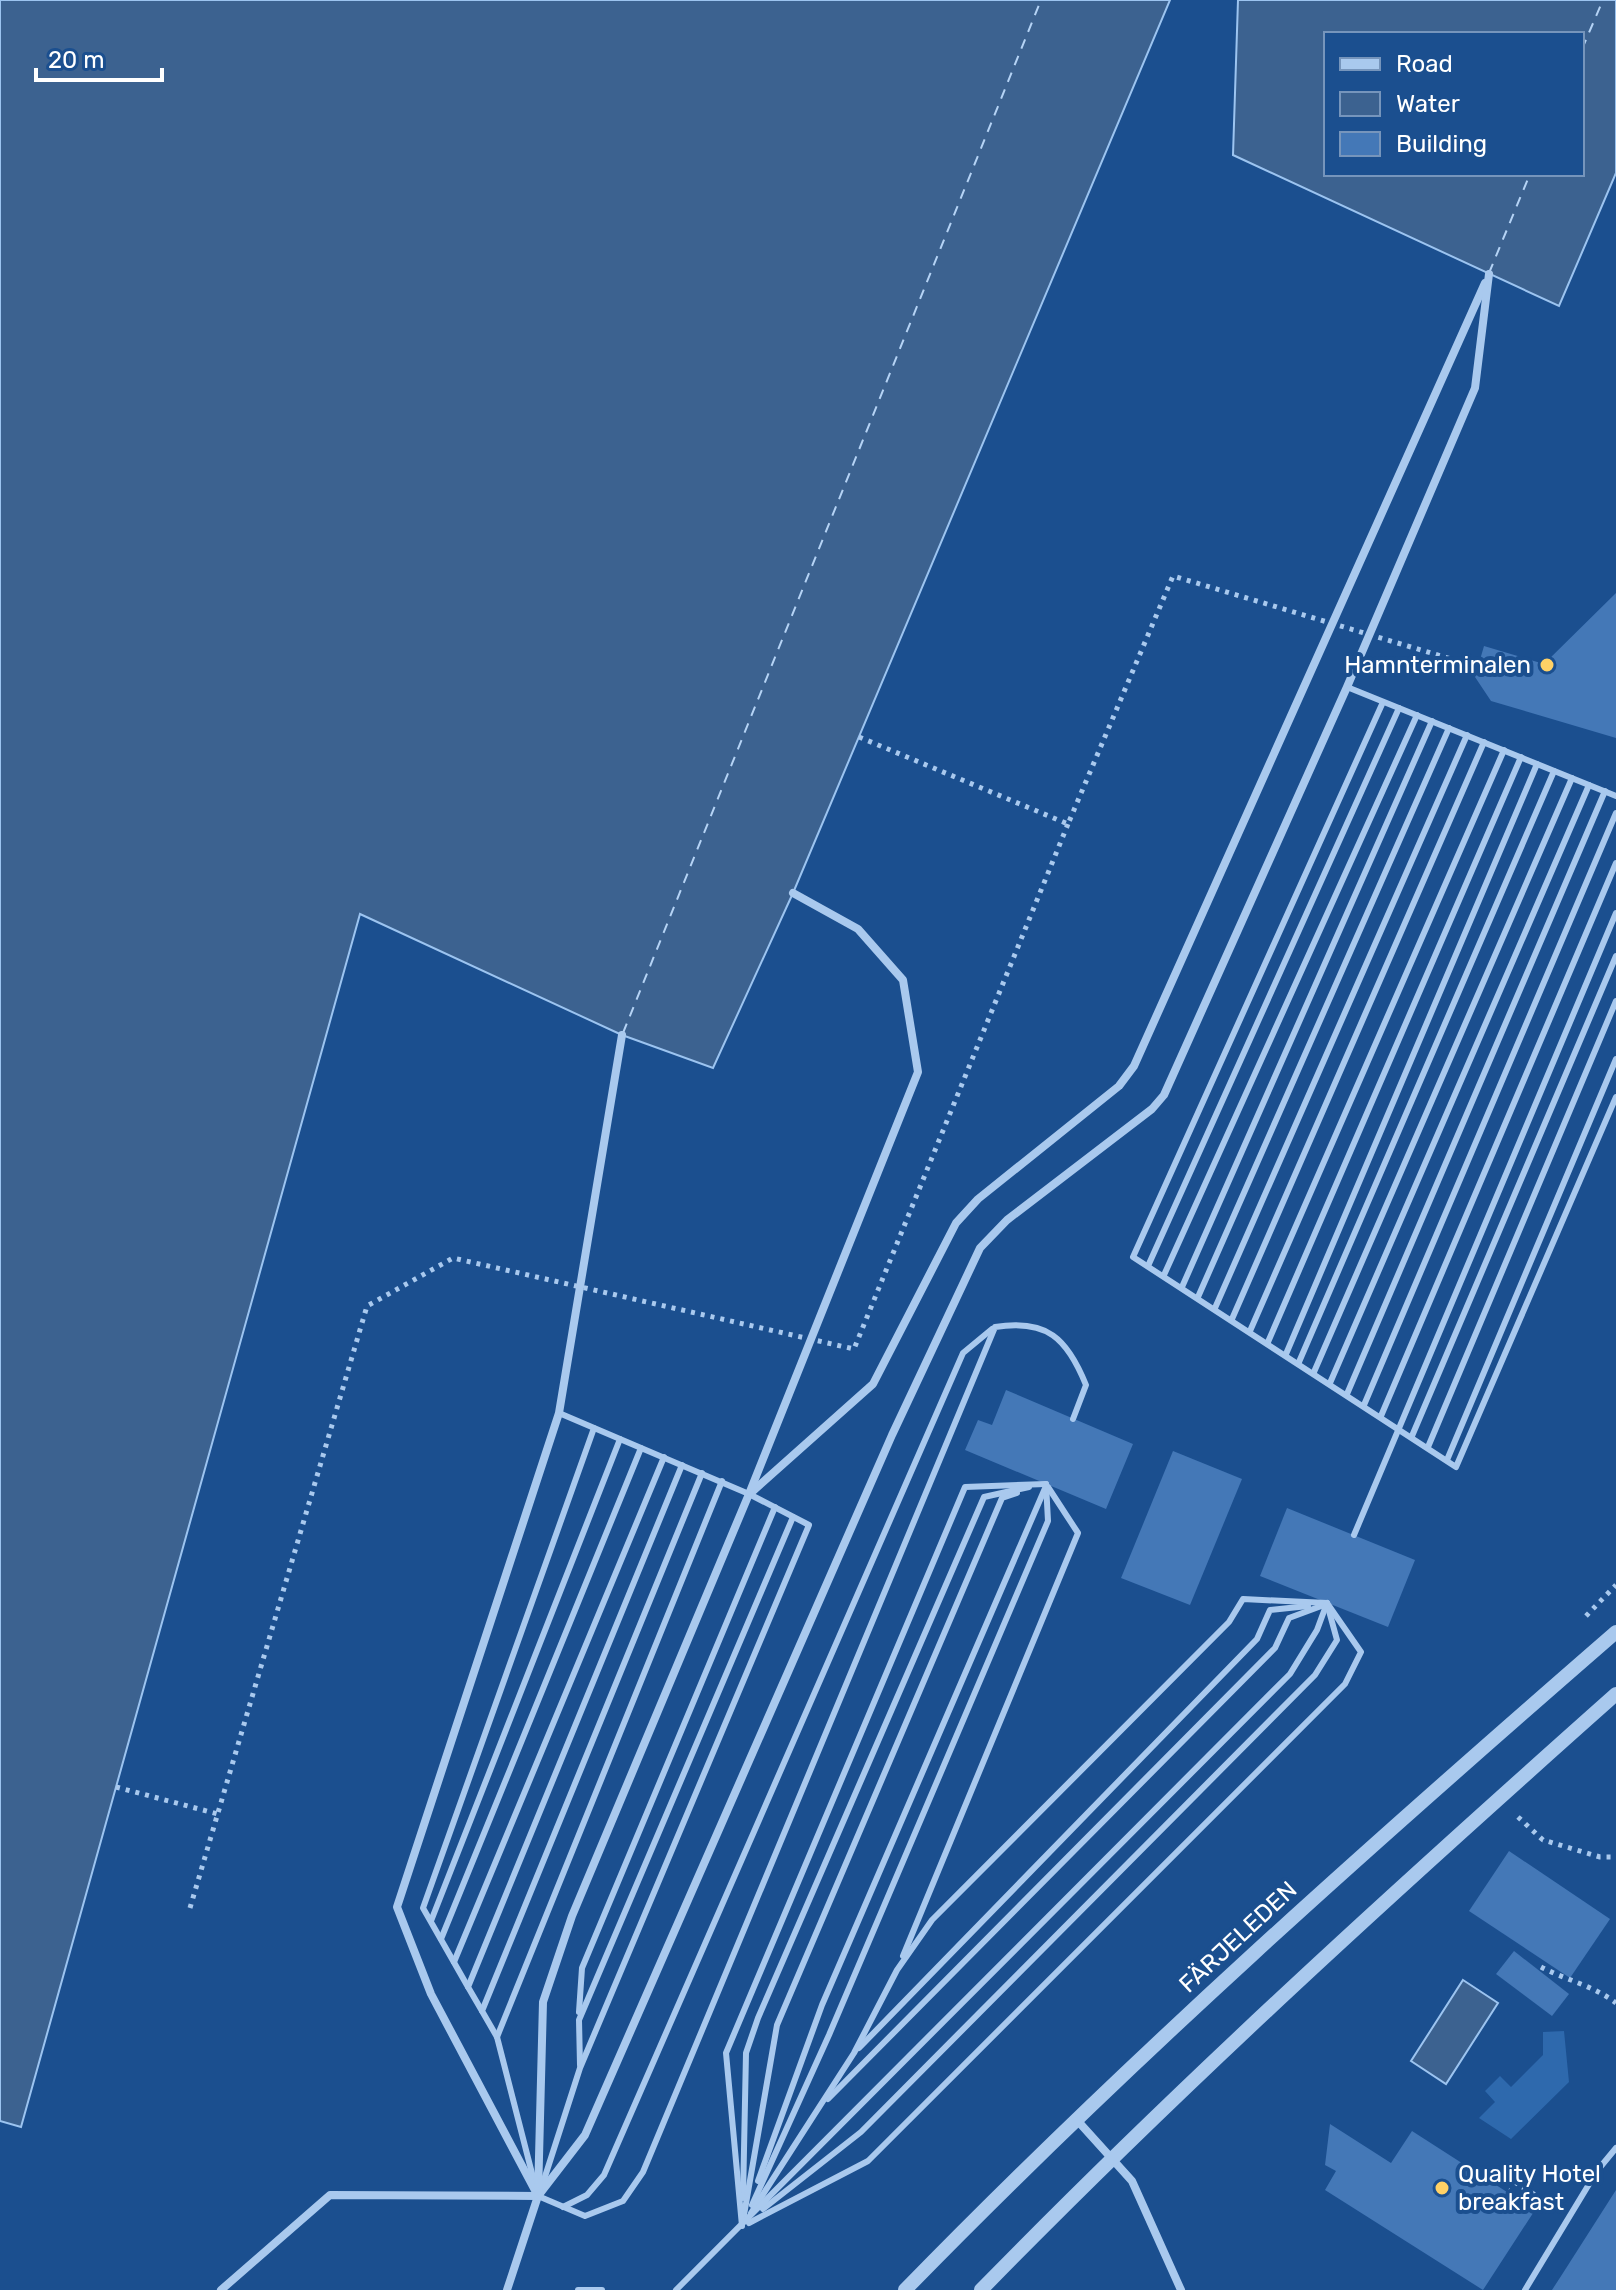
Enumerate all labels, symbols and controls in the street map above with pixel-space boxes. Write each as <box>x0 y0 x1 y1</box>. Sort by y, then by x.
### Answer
scale bar <box>36 32 162 82</box>
legend <box>1324 32 1584 176</box>
text: 20 m <box>48 46 105 74</box>
text: Road <box>1396 50 1453 78</box>
text: Water <box>1396 90 1460 118</box>
text: Building <box>1396 130 1487 158</box>
place label: Hamnterminalen <box>1344 651 1531 679</box>
marker: Hamnterminalen <box>1538 656 1556 674</box>
street label: FÄRJELEDEN <box>1173 1876 1303 1998</box>
place label: Quality Hotel breakfast <box>1458 2160 1601 2216</box>
marker: Quality Hotel breakfast <box>1433 2179 1451 2197</box>

